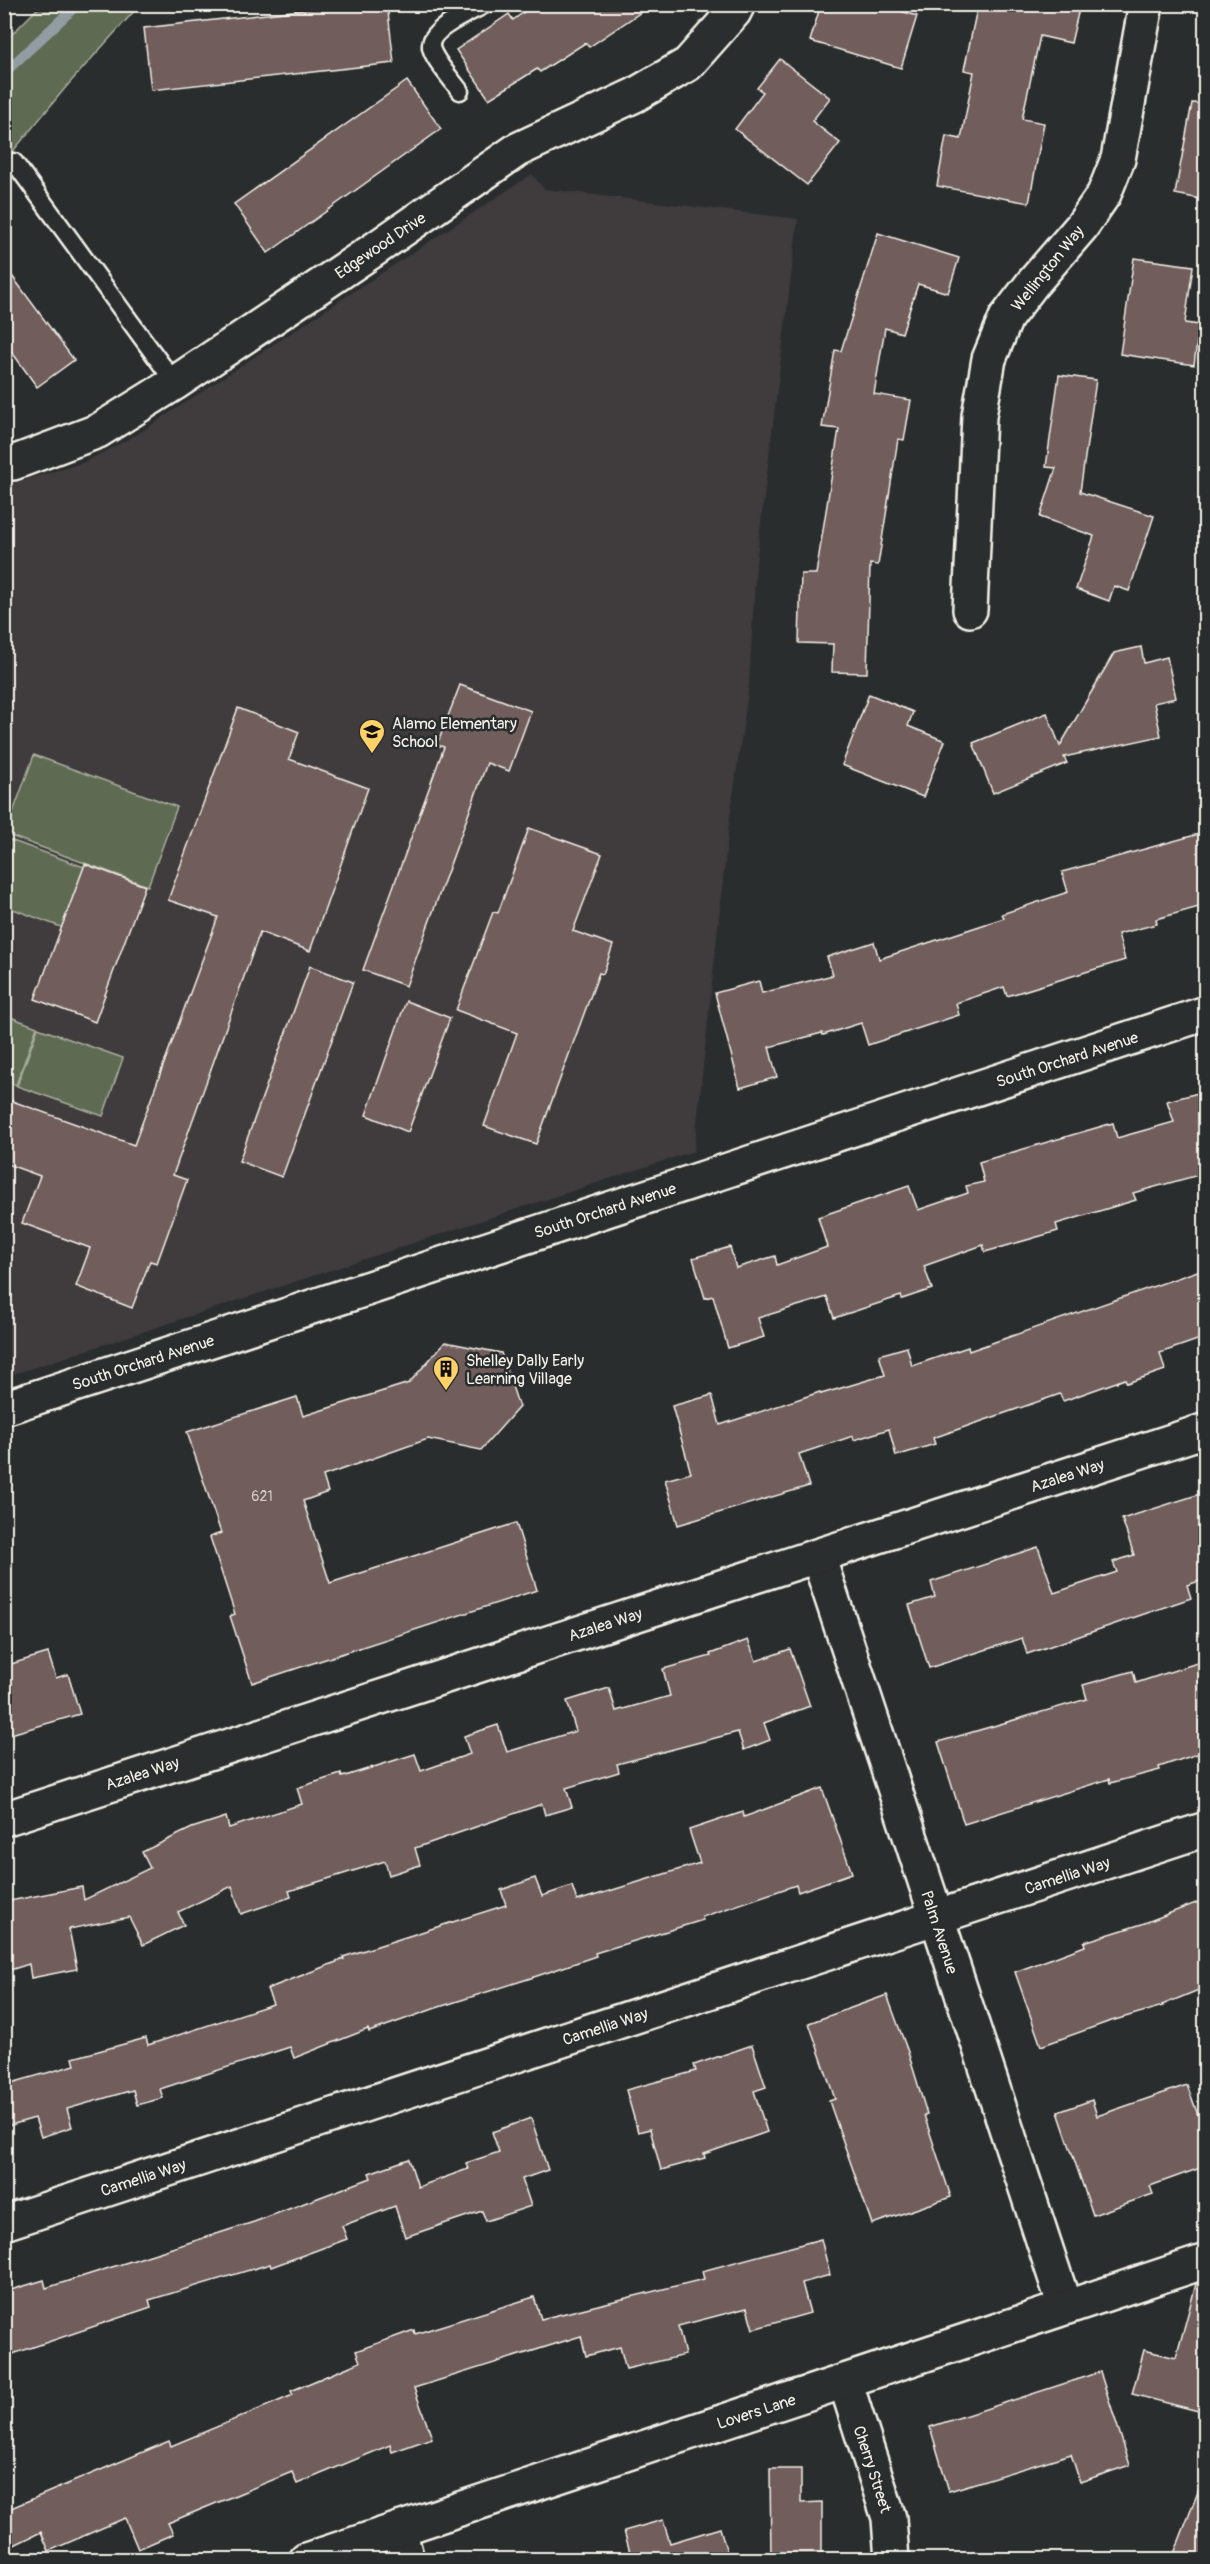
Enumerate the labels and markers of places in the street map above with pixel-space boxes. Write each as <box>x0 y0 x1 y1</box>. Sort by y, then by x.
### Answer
place label: Alamo Elementary School <box>392 714 517 752</box>
school or university icon: Alamo Elementary School <box>357 717 387 755</box>
place label: Shelley Dally Early Learning Village <box>466 1351 584 1389</box>
building icon: Shelley Dally Early Learning Village <box>431 1354 461 1392</box>

